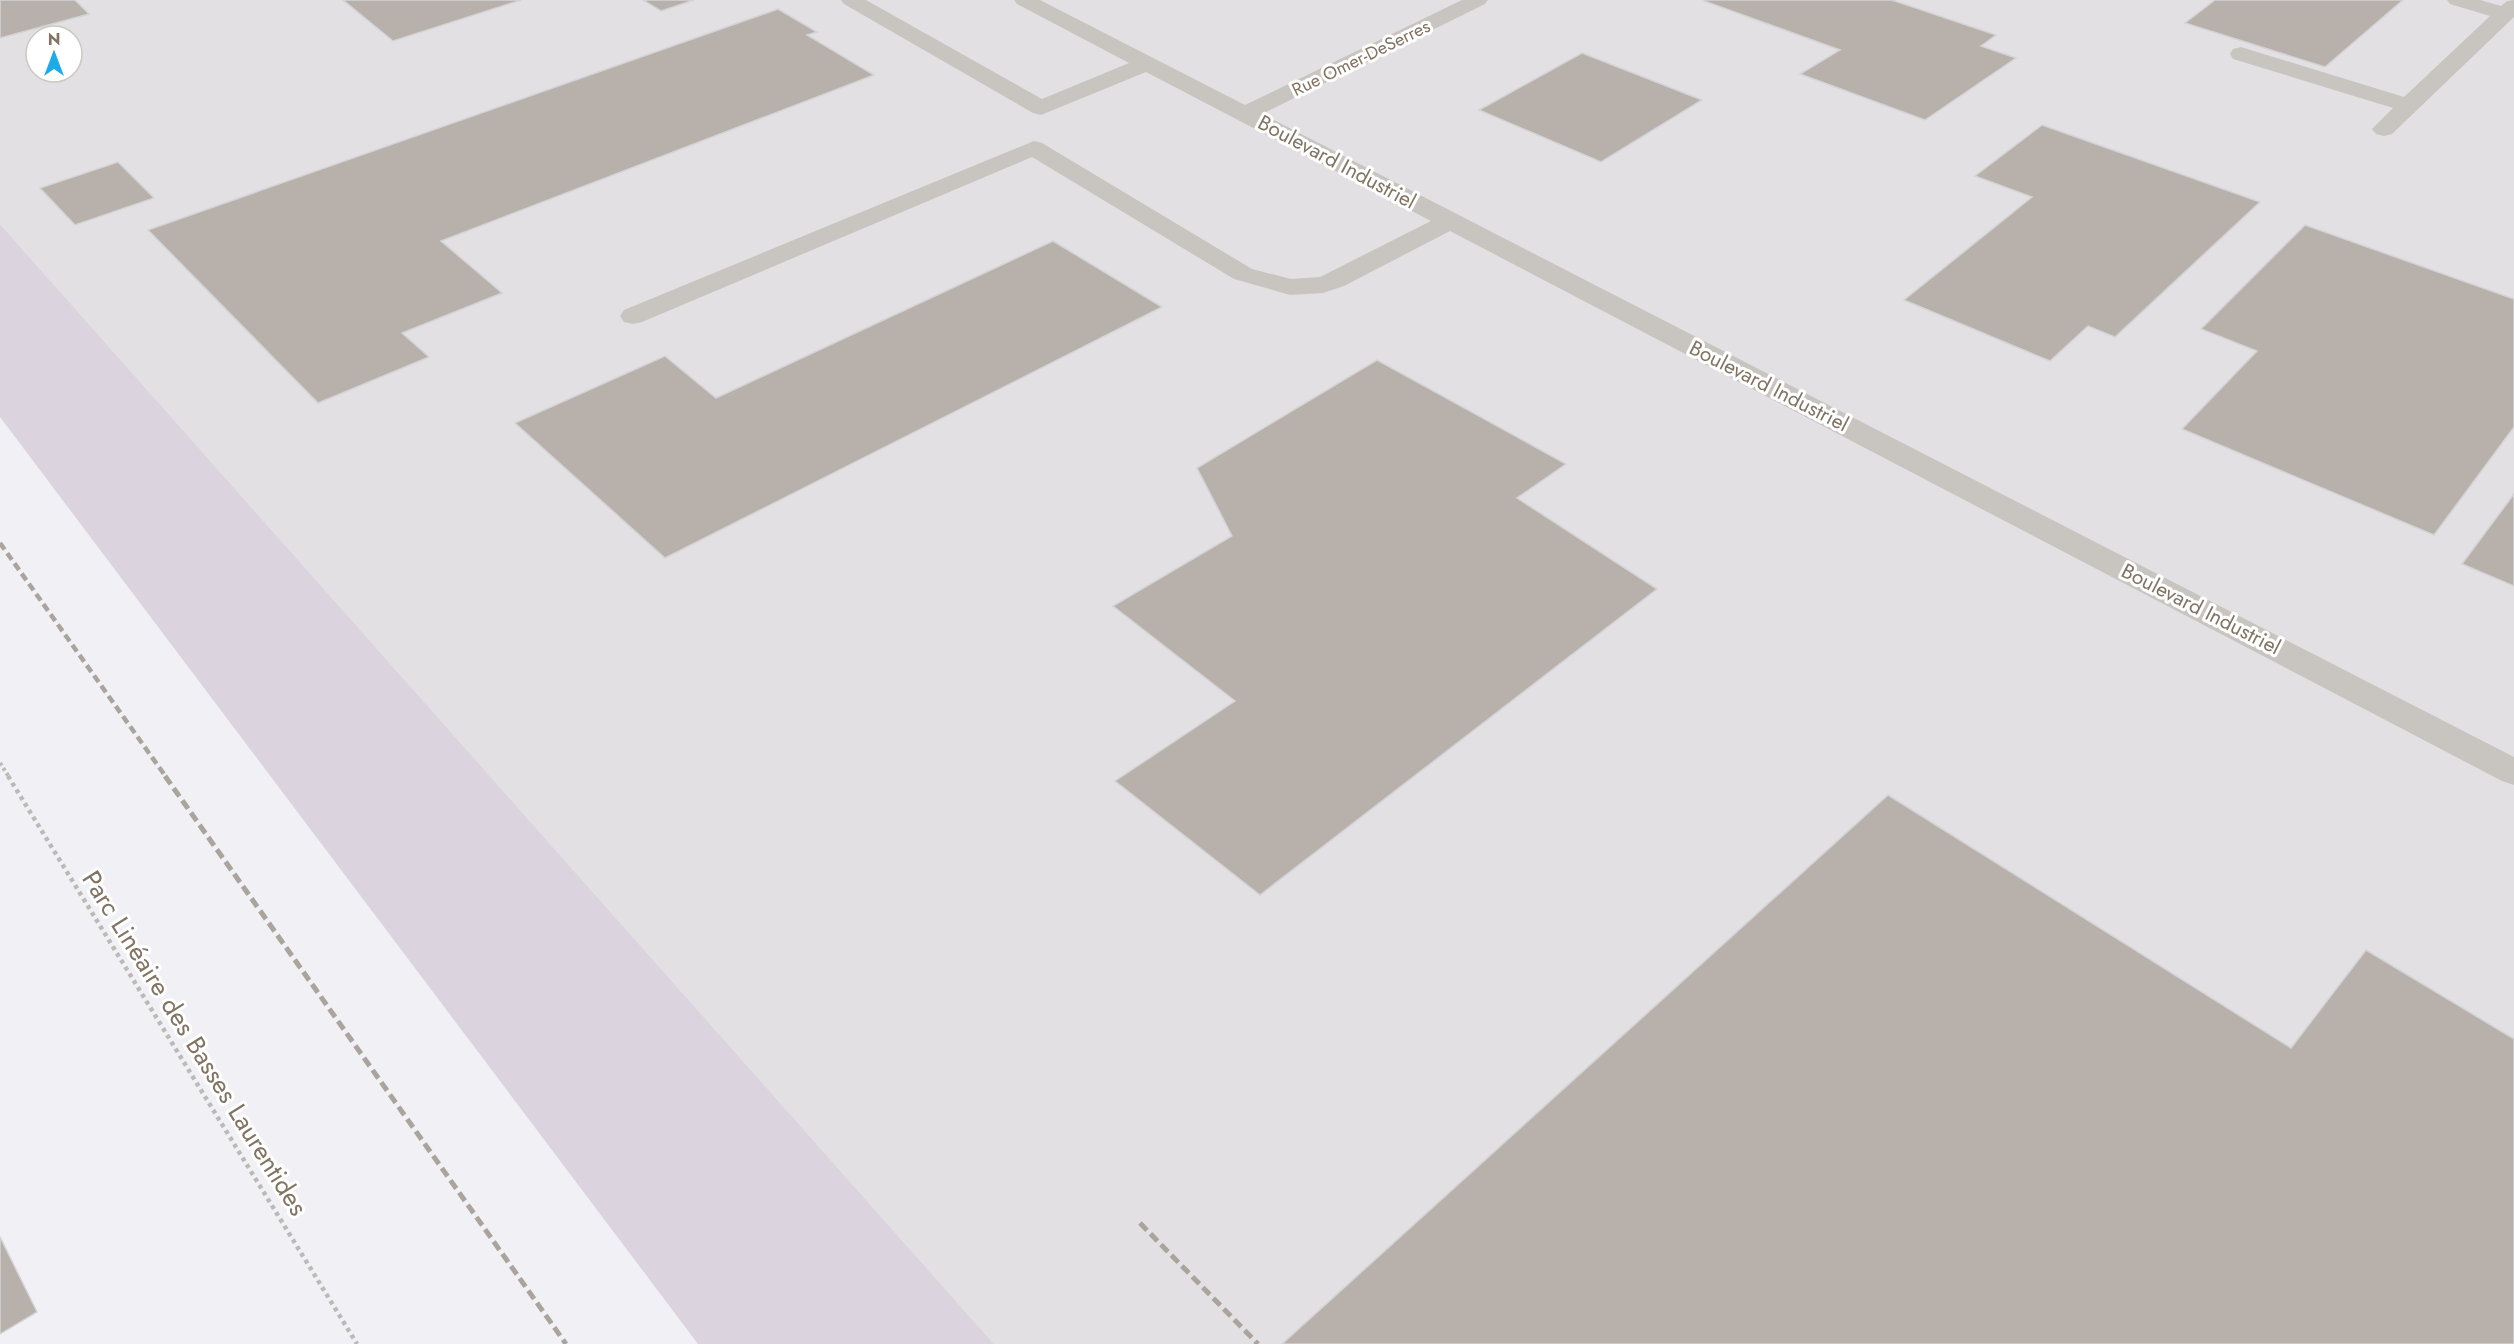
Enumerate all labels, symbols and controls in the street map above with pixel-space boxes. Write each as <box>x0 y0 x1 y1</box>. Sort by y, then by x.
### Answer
street label: Rue Omer-DeSerres <box>1287 13 1435 103</box>
north arrow <box>24 24 84 84</box>
text: N <box>48 28 60 51</box>
street label: Boulevard Industriel <box>1253 108 1421 216</box>
street label: Boulevard Industriel <box>1684 333 1854 439</box>
street label: Boulevard Industriel <box>2116 556 2286 662</box>
street label: Parc Linéaire des Basses Laurentides <box>73 863 317 1223</box>

